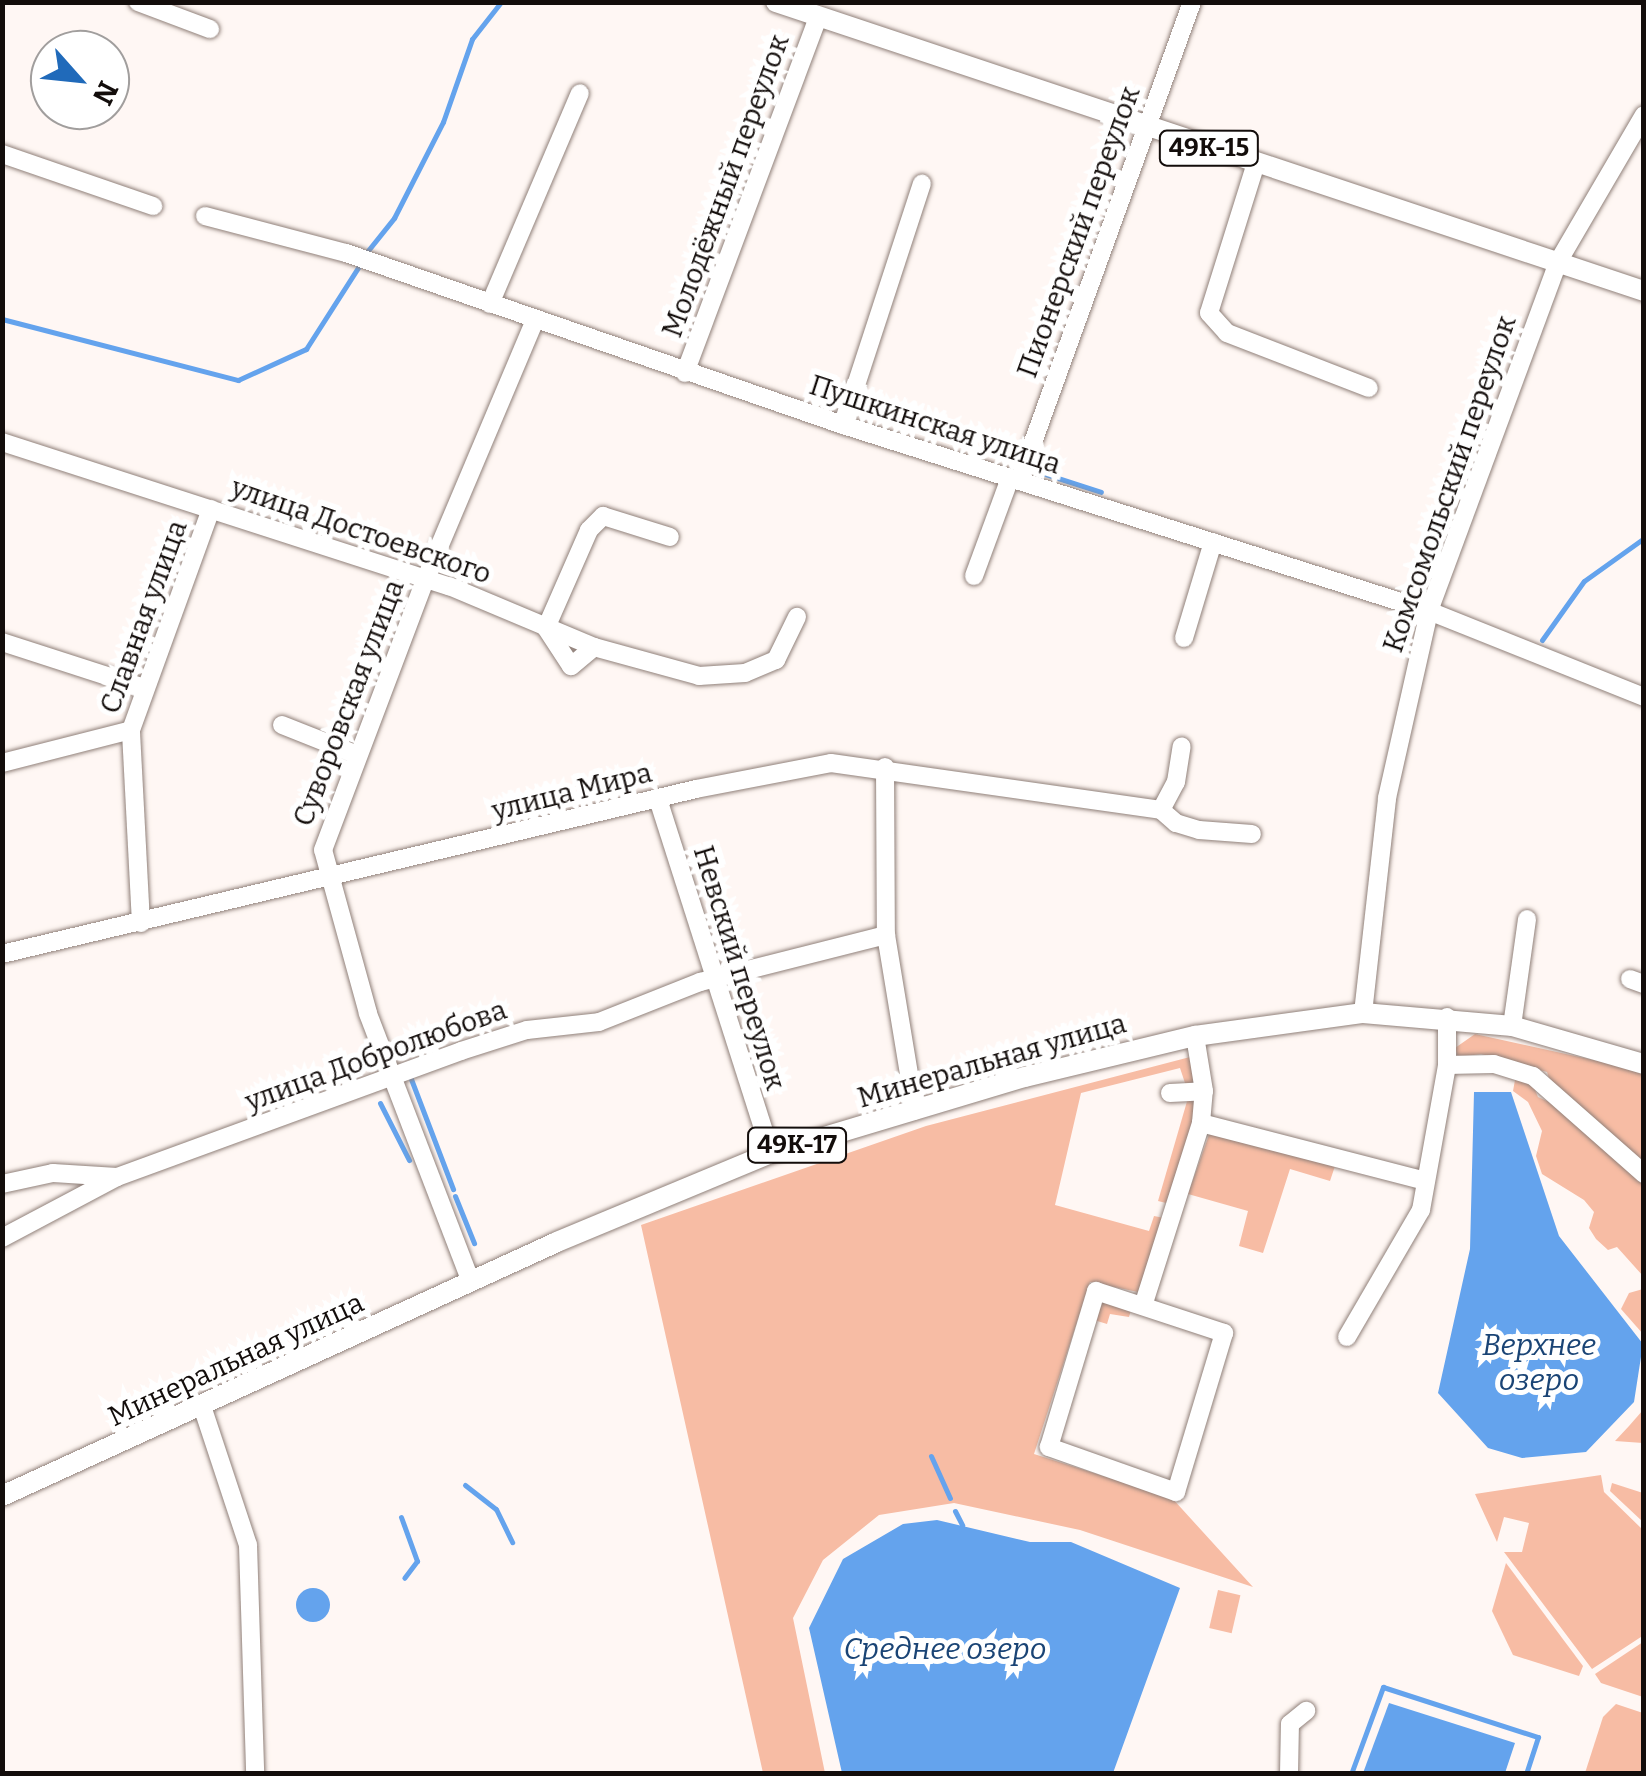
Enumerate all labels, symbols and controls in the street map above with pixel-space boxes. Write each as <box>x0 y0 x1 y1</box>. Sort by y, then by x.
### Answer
north arrow <box>30 30 130 130</box>
street label: Молодёжный переулок <box>656 30 796 342</box>
text: N <box>86 76 125 110</box>
street label: Пионерский переулок <box>1011 82 1147 382</box>
road number: 49К-15 <box>1156 128 1262 168</box>
street label: Комсомольский переулок <box>1377 311 1523 657</box>
street label: Пушкинская улица <box>805 369 1065 481</box>
street label: улица Достоевского <box>227 471 495 591</box>
street label: Славная улица <box>93 516 195 718</box>
street label: Суворовская улица <box>287 575 411 831</box>
street label: улица Мира <box>489 756 655 828</box>
street label: Невский переулок <box>686 842 792 1094</box>
street label: улица Добролюбова <box>241 993 511 1119</box>
street label: Минеральная улица <box>854 1007 1130 1115</box>
road number: 49К-17 <box>747 1125 847 1165</box>
street label: Минеральная улица <box>103 1286 369 1434</box>
water label: Верхнее озеро <box>1482 1327 1596 1398</box>
water label: Среднее озеро <box>843 1631 1047 1667</box>

